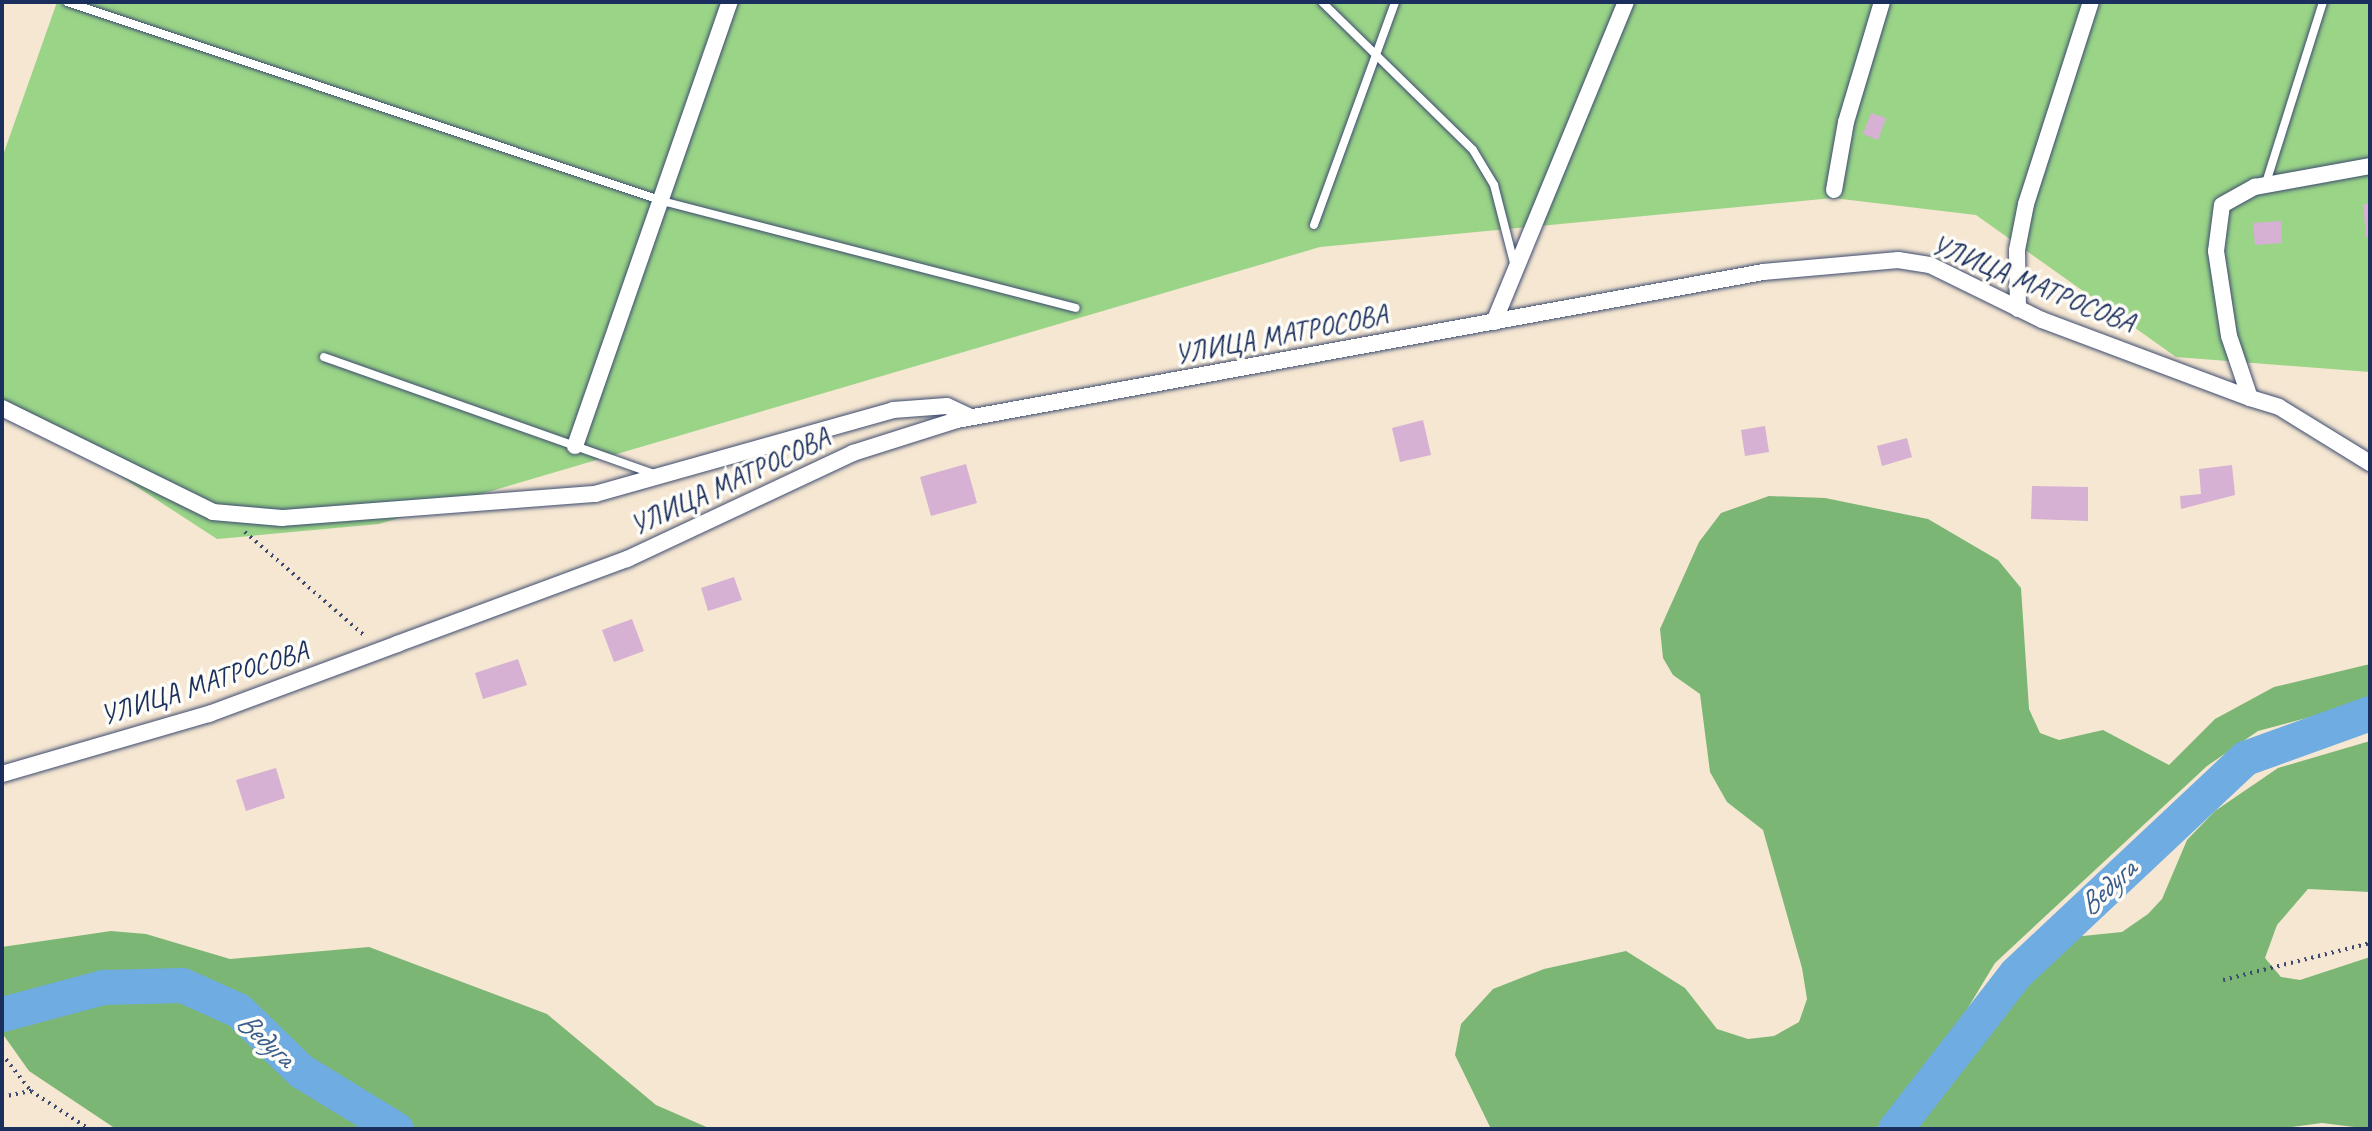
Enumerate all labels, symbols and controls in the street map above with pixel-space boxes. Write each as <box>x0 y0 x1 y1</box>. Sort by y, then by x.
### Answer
street label: УЛИЦА МАТРОСОВА <box>1926 228 2140 340</box>
street label: УЛИЦА МАТРОСОВА <box>1172 298 1390 372</box>
street label: УЛИЦА МАТРОСОВА <box>625 421 835 543</box>
street label: УЛИЦА МАТРОСОВА <box>96 634 312 732</box>
water label: Ведуга <box>2071 851 2143 923</box>
water label: Ведуга <box>229 1004 303 1074</box>

